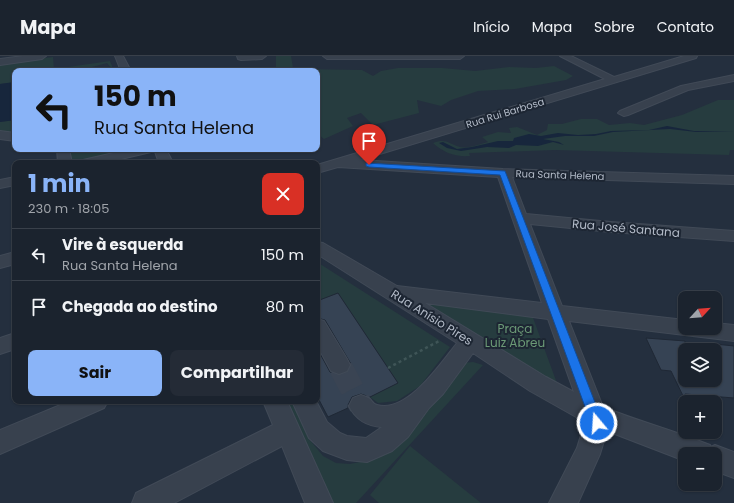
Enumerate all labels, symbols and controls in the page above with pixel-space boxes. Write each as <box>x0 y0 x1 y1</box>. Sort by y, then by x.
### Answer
text: Mapa <box>20 14 76 41</box>
text: Início <box>473 17 510 37</box>
text: Mapa <box>532 17 572 37</box>
text: Sobre <box>594 17 635 37</box>
text: Contato <box>657 17 714 37</box>
text: 150 m <box>94 77 177 116</box>
icon: left <box>28 84 80 136</box>
street label: Rua Rui Barbosa <box>464 94 546 132</box>
text: Rua Santa Helena <box>94 115 254 140</box>
pin <box>352 124 386 165</box>
icon: arrive <box>358 130 380 152</box>
street label: Rua Santa Helena <box>515 166 605 184</box>
text: 1 min <box>28 167 91 200</box>
button: close <box>262 173 304 215</box>
text: 230 m · 18:05 <box>28 199 109 218</box>
street label: Rua José Santana <box>571 215 681 241</box>
text: Vire à esquerda <box>62 234 184 255</box>
icon: left <box>28 244 50 266</box>
text: 150 m <box>261 244 304 265</box>
text: Rua Santa Helena <box>62 256 178 275</box>
street label: Rua Anísio Pires <box>388 285 476 349</box>
north arrow <box>678 291 722 335</box>
map controls <box>678 291 722 491</box>
icon: arrive <box>28 296 50 318</box>
text: Chegada ao destino <box>62 296 218 317</box>
text: 80 m <box>266 296 304 317</box>
park label: Praça Luiz Abreu <box>485 320 545 351</box>
button: layers <box>678 343 722 387</box>
button: Sair <box>28 350 162 396</box>
button: Compartilhar <box>170 350 304 396</box>
button: + <box>678 395 722 439</box>
position arrow <box>576 402 618 444</box>
button: − <box>678 447 722 491</box>

